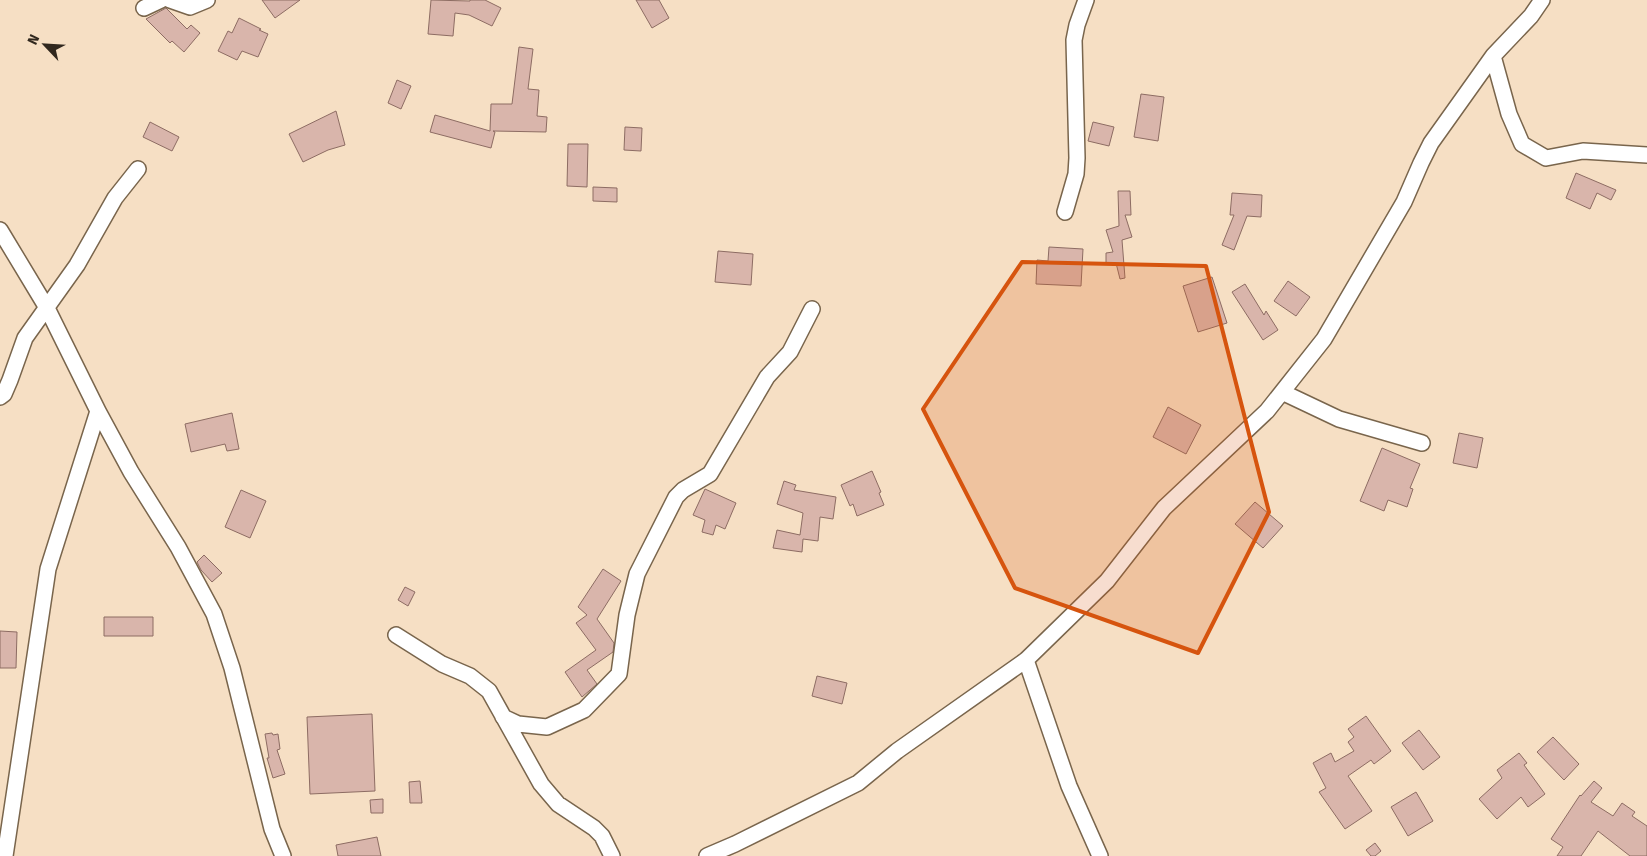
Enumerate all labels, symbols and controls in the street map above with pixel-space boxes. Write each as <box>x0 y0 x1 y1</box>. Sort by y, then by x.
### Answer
north arrow <box>20 20 70 70</box>
text: N <box>24 32 43 48</box>

